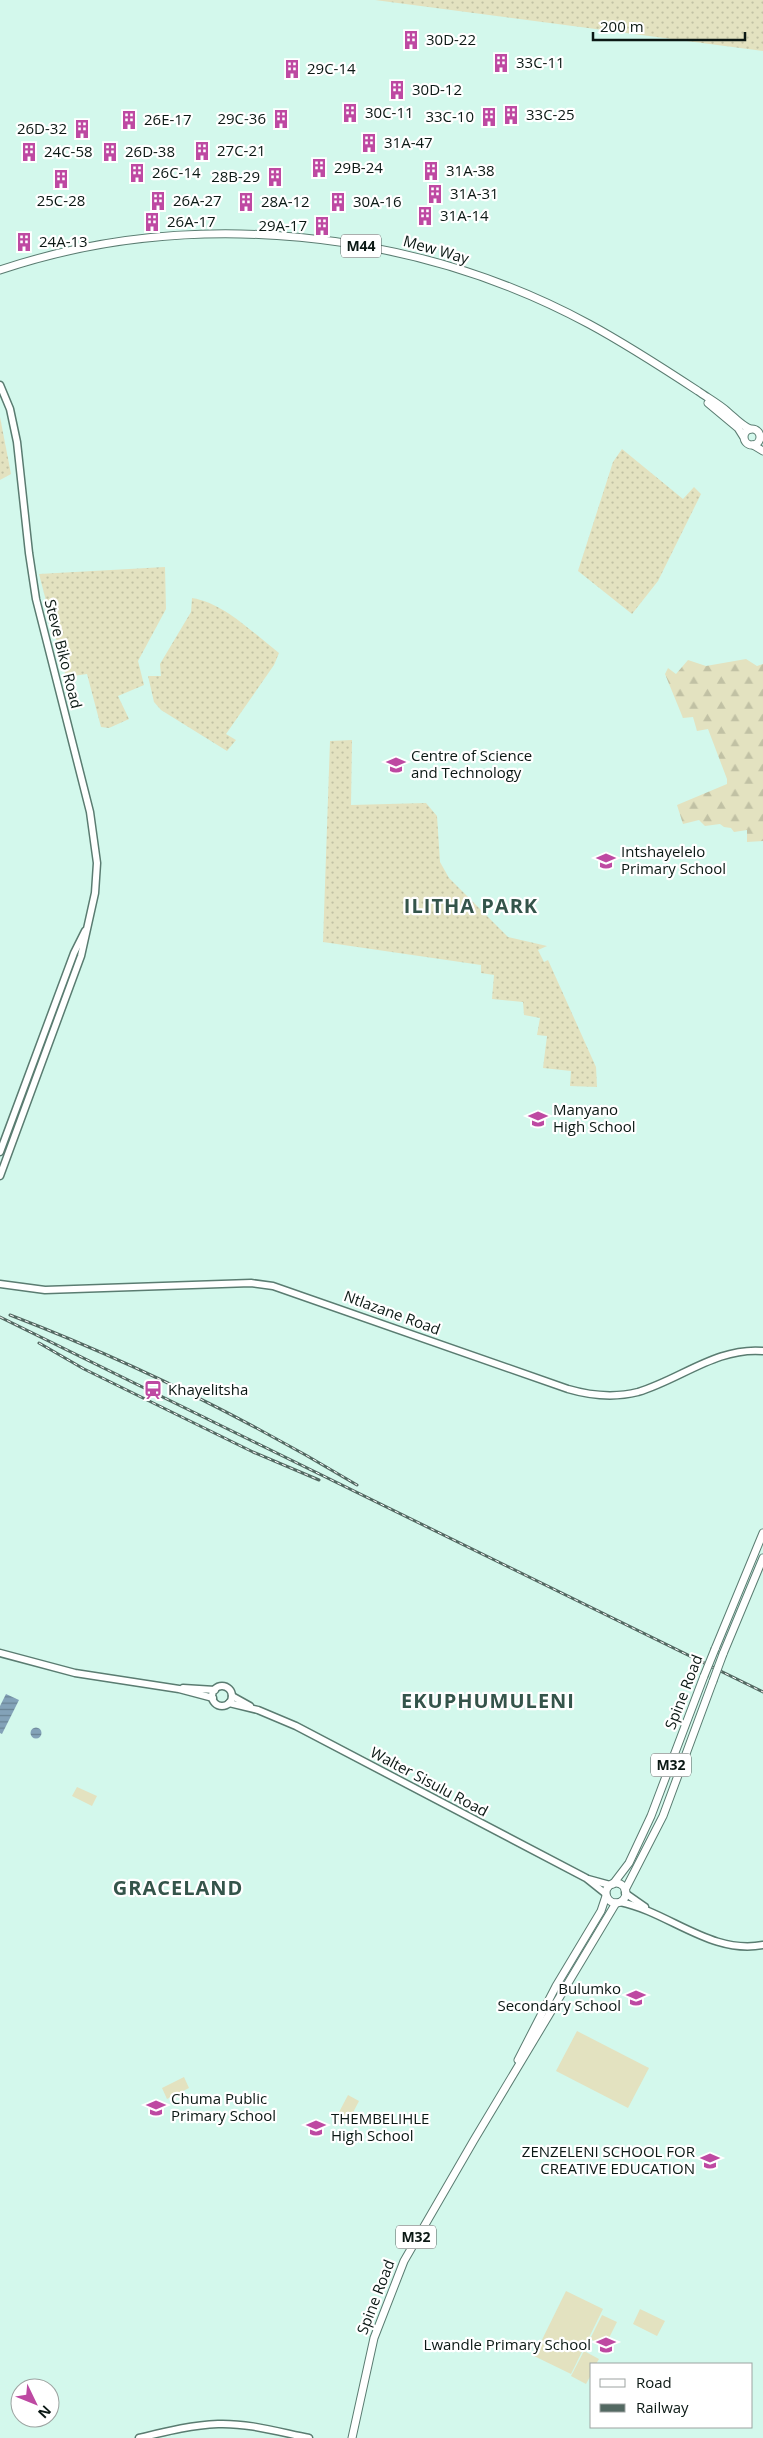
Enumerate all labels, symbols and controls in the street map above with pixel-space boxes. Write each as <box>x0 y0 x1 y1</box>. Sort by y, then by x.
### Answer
scale bar <box>593 10 746 42</box>
text: 200 m <box>600 16 644 36</box>
building icon: 30D-22 <box>400 29 422 51</box>
place label: 30D-22 <box>426 29 476 49</box>
building icon: 33C-11 <box>490 52 512 74</box>
place label: 33C-11 <box>516 52 565 72</box>
building icon: 29C-14 <box>281 58 303 80</box>
place label: 29C-14 <box>307 58 356 78</box>
building icon: 30D-12 <box>386 79 408 101</box>
place label: 30D-12 <box>412 79 462 99</box>
building icon: 30C-11 <box>339 102 361 124</box>
place label: 30C-11 <box>365 102 414 122</box>
building icon: 33C-25 <box>500 104 522 126</box>
place label: 33C-25 <box>526 104 575 124</box>
place label: 33C-10 <box>425 106 474 126</box>
building icon: 33C-10 <box>478 106 500 128</box>
place label: 29C-36 <box>217 108 266 128</box>
building icon: 29C-36 <box>270 108 292 130</box>
building icon: 26E-17 <box>118 109 140 131</box>
place label: 26E-17 <box>144 109 191 129</box>
place label: 26D-32 <box>17 118 67 138</box>
building icon: 26D-32 <box>71 118 93 140</box>
building icon: 31A-47 <box>358 132 380 154</box>
place label: 31A-47 <box>384 132 433 152</box>
building icon: 27C-21 <box>191 140 213 162</box>
place label: 27C-21 <box>217 140 266 160</box>
building icon: 24C-58 <box>18 141 40 163</box>
place label: 24C-58 <box>44 141 93 161</box>
building icon: 26D-38 <box>99 141 121 163</box>
place label: 26D-38 <box>125 141 175 161</box>
building icon: 29B-24 <box>308 157 330 179</box>
place label: 29B-24 <box>334 157 383 177</box>
building icon: 31A-38 <box>420 160 442 182</box>
place label: 31A-38 <box>446 160 495 180</box>
building icon: 26C-14 <box>126 162 148 184</box>
place label: 26C-14 <box>152 162 201 182</box>
place label: 28B-29 <box>211 166 260 186</box>
building icon: 28B-29 <box>264 166 286 188</box>
building icon: 25C-28 <box>50 168 72 190</box>
building icon: 31A-31 <box>424 183 446 205</box>
place label: 31A-31 <box>450 183 499 203</box>
place label: 25C-28 <box>37 190 85 210</box>
building icon: 26A-27 <box>147 190 169 212</box>
place label: 26A-27 <box>173 190 222 210</box>
building icon: 28A-12 <box>235 191 257 213</box>
place label: 28A-12 <box>261 191 310 211</box>
building icon: 30A-16 <box>327 191 349 213</box>
place label: 30A-16 <box>353 191 402 211</box>
building icon: 31A-14 <box>414 205 436 227</box>
place label: 31A-14 <box>440 205 489 225</box>
building icon: 26A-17 <box>141 211 163 233</box>
place label: 26A-17 <box>167 211 216 231</box>
place label: 29A-17 <box>258 215 307 235</box>
building icon: 29A-17 <box>311 215 333 237</box>
street label: Mew Way <box>401 230 472 268</box>
building icon: 24A-13 <box>13 231 35 253</box>
place label: 24A-13 <box>39 231 88 251</box>
road number: M44 <box>341 235 381 258</box>
street label: Steve Biko Road <box>41 597 87 710</box>
place label: Centre of Science and Technology <box>411 745 532 782</box>
school or university icon: Centre of Science and Technology <box>385 754 407 776</box>
place label: Intshayelelo Primary School <box>621 841 726 878</box>
school or university icon: Intshayelelo Primary School <box>595 850 617 872</box>
district label: ILITHA PARK <box>404 892 538 919</box>
place label: Manyano High School <box>553 1099 636 1136</box>
school or university icon: Manyano High School <box>527 1108 549 1130</box>
street label: Ntlazane Road <box>341 1285 443 1339</box>
station icon: Khayelitsha <box>142 1379 164 1401</box>
place label: Khayelitsha <box>168 1379 248 1399</box>
street label: Spine Road <box>660 1651 706 1732</box>
district label: EKUPHUMULENI <box>401 1687 575 1714</box>
street label: Walter Sisulu Road <box>367 1742 492 1821</box>
road number: M32 <box>651 1754 691 1776</box>
district label: GRACELAND <box>113 1874 243 1901</box>
place label: Bulumko Secondary School <box>497 1978 621 2015</box>
school or university icon: Bulumko Secondary School <box>625 1987 647 2009</box>
place label: Chuma Public Primary School <box>171 2088 276 2125</box>
school or university icon: Chuma Public Primary School <box>145 2097 167 2119</box>
place label: THEMBELIHLE High School <box>331 2108 429 2145</box>
school or university icon: THEMBELIHLE High School <box>305 2117 327 2139</box>
place label: ZENZELENI SCHOOL FOR CREATIVE EDUCATION <box>522 2141 696 2178</box>
school or university icon: ZENZELENI SCHOOL FOR CREATIVE EDUCATION <box>699 2150 721 2172</box>
road number: M32 <box>396 2226 436 2248</box>
street label: Spine Road <box>352 2256 398 2337</box>
place label: Lwandle Primary School <box>424 2334 591 2354</box>
school or university icon: Lwandle Primary School <box>595 2334 617 2356</box>
legend <box>590 2363 753 2428</box>
text: Road <box>636 2372 672 2392</box>
north arrow <box>10 2378 60 2428</box>
text: Railway <box>636 2397 689 2417</box>
text: N <box>34 2402 56 2423</box>

